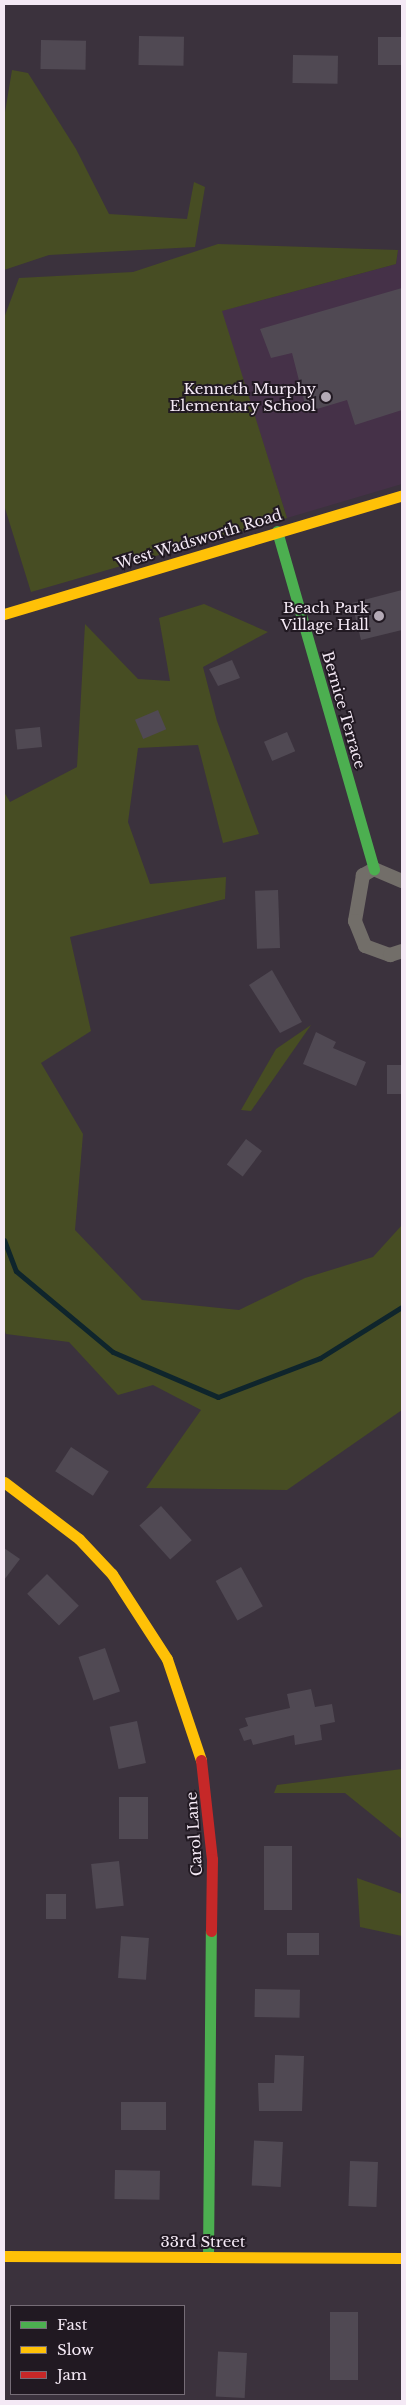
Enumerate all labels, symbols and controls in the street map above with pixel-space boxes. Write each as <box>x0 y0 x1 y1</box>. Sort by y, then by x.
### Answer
place label: Kenneth Murphy Elementary School <box>169 379 316 414</box>
marker: Kenneth Murphy Elementary School <box>320 391 332 403</box>
street label: West Wadsworth Road <box>114 505 284 573</box>
place label: Beach Park Village Hall <box>280 598 369 633</box>
marker: Beach Park Village Hall <box>373 610 385 622</box>
street label: Bernice Terrace <box>319 649 369 771</box>
street label: Carol Lane <box>182 1791 206 1877</box>
street label: 33rd Street <box>160 2233 246 2251</box>
legend <box>10 2305 185 2395</box>
text: Fast <box>57 2315 87 2334</box>
text: Slow <box>57 2340 94 2359</box>
text: Jam <box>57 2365 87 2384</box>

